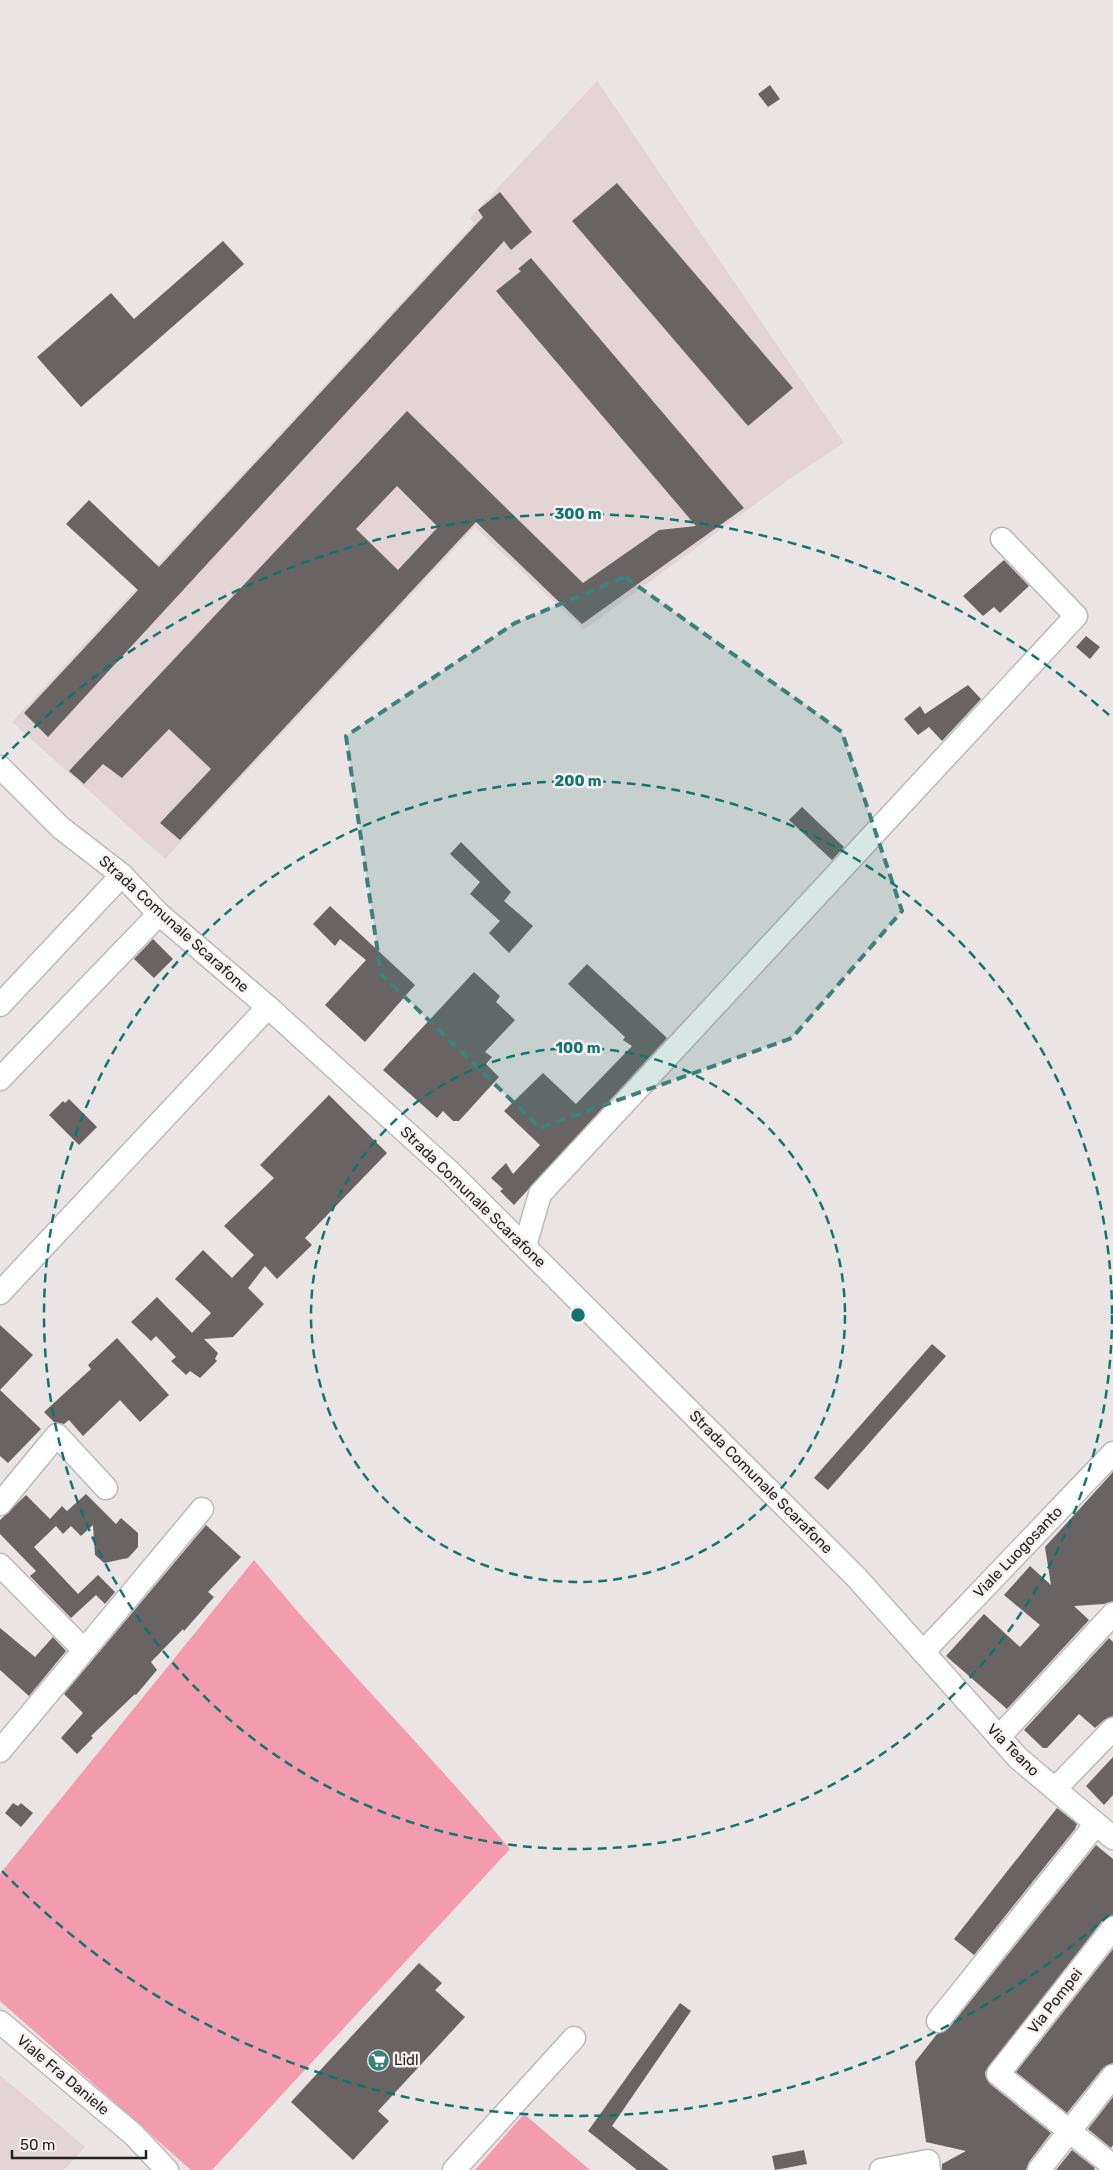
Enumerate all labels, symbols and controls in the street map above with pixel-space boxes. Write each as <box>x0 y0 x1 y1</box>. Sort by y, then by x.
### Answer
text: 300 m <box>554 505 602 523</box>
text: 200 m <box>554 772 602 790</box>
street label: Strada Comunale Scarafone <box>95 852 253 996</box>
text: 100 m <box>556 1039 600 1057</box>
street label: Strada Comunale Scarafone <box>396 1123 550 1271</box>
centre of rings <box>569 1306 587 1324</box>
street label: Strada Comunale Scarafone <box>686 1407 836 1557</box>
street label: Viale Luogosanto <box>970 1503 1066 1601</box>
street label: Via Teano <box>983 1720 1043 1780</box>
street label: Via Pompei <box>1024 1965 1086 2037</box>
street label: Viale Fra Daniele <box>13 2031 113 2119</box>
supermarket icon: Lidl <box>366 2048 390 2072</box>
place label: Lidl <box>394 2051 419 2069</box>
scale bar <box>12 2128 146 2160</box>
text: 50 m <box>20 2136 55 2154</box>

